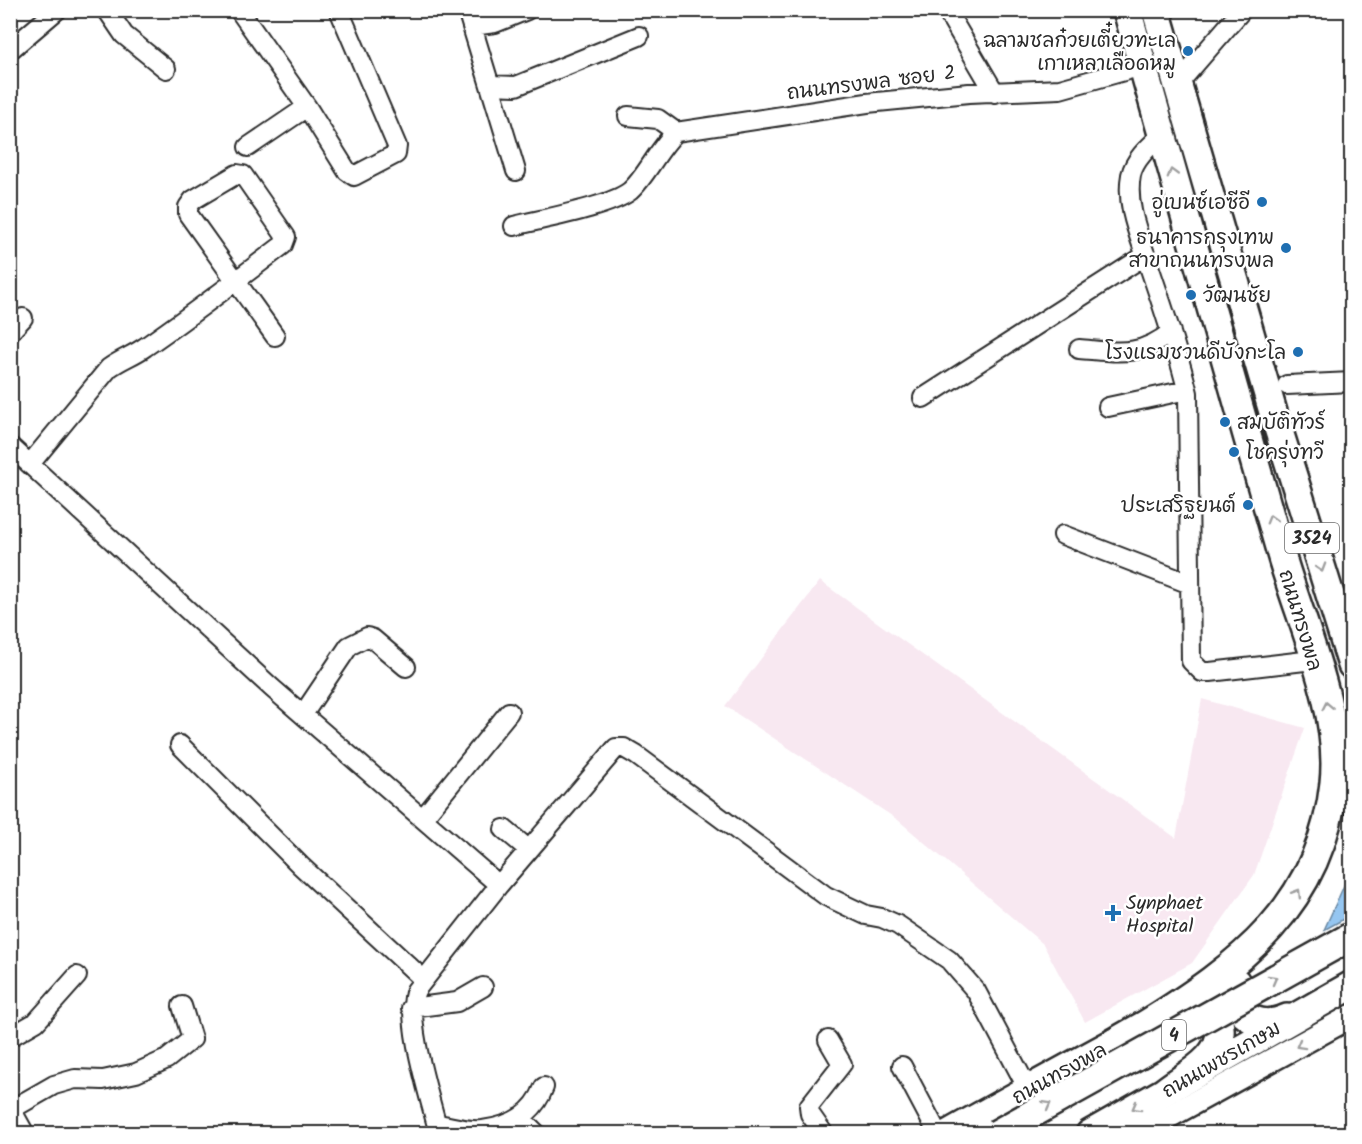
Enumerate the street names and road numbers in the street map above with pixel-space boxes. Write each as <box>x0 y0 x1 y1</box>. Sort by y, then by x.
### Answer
street label: ถนนทรงพล ซอย 2 <box>785 58 957 110</box>
road number: 3524 <box>1285 523 1339 553</box>
street label: ถนนทรงพล <box>1269 566 1330 675</box>
street label: ถนนเพชรเกษม <box>1156 1014 1288 1108</box>
road number: 4 <box>1162 1020 1186 1050</box>
street label: ถนนทรงพล <box>1007 1035 1113 1114</box>

